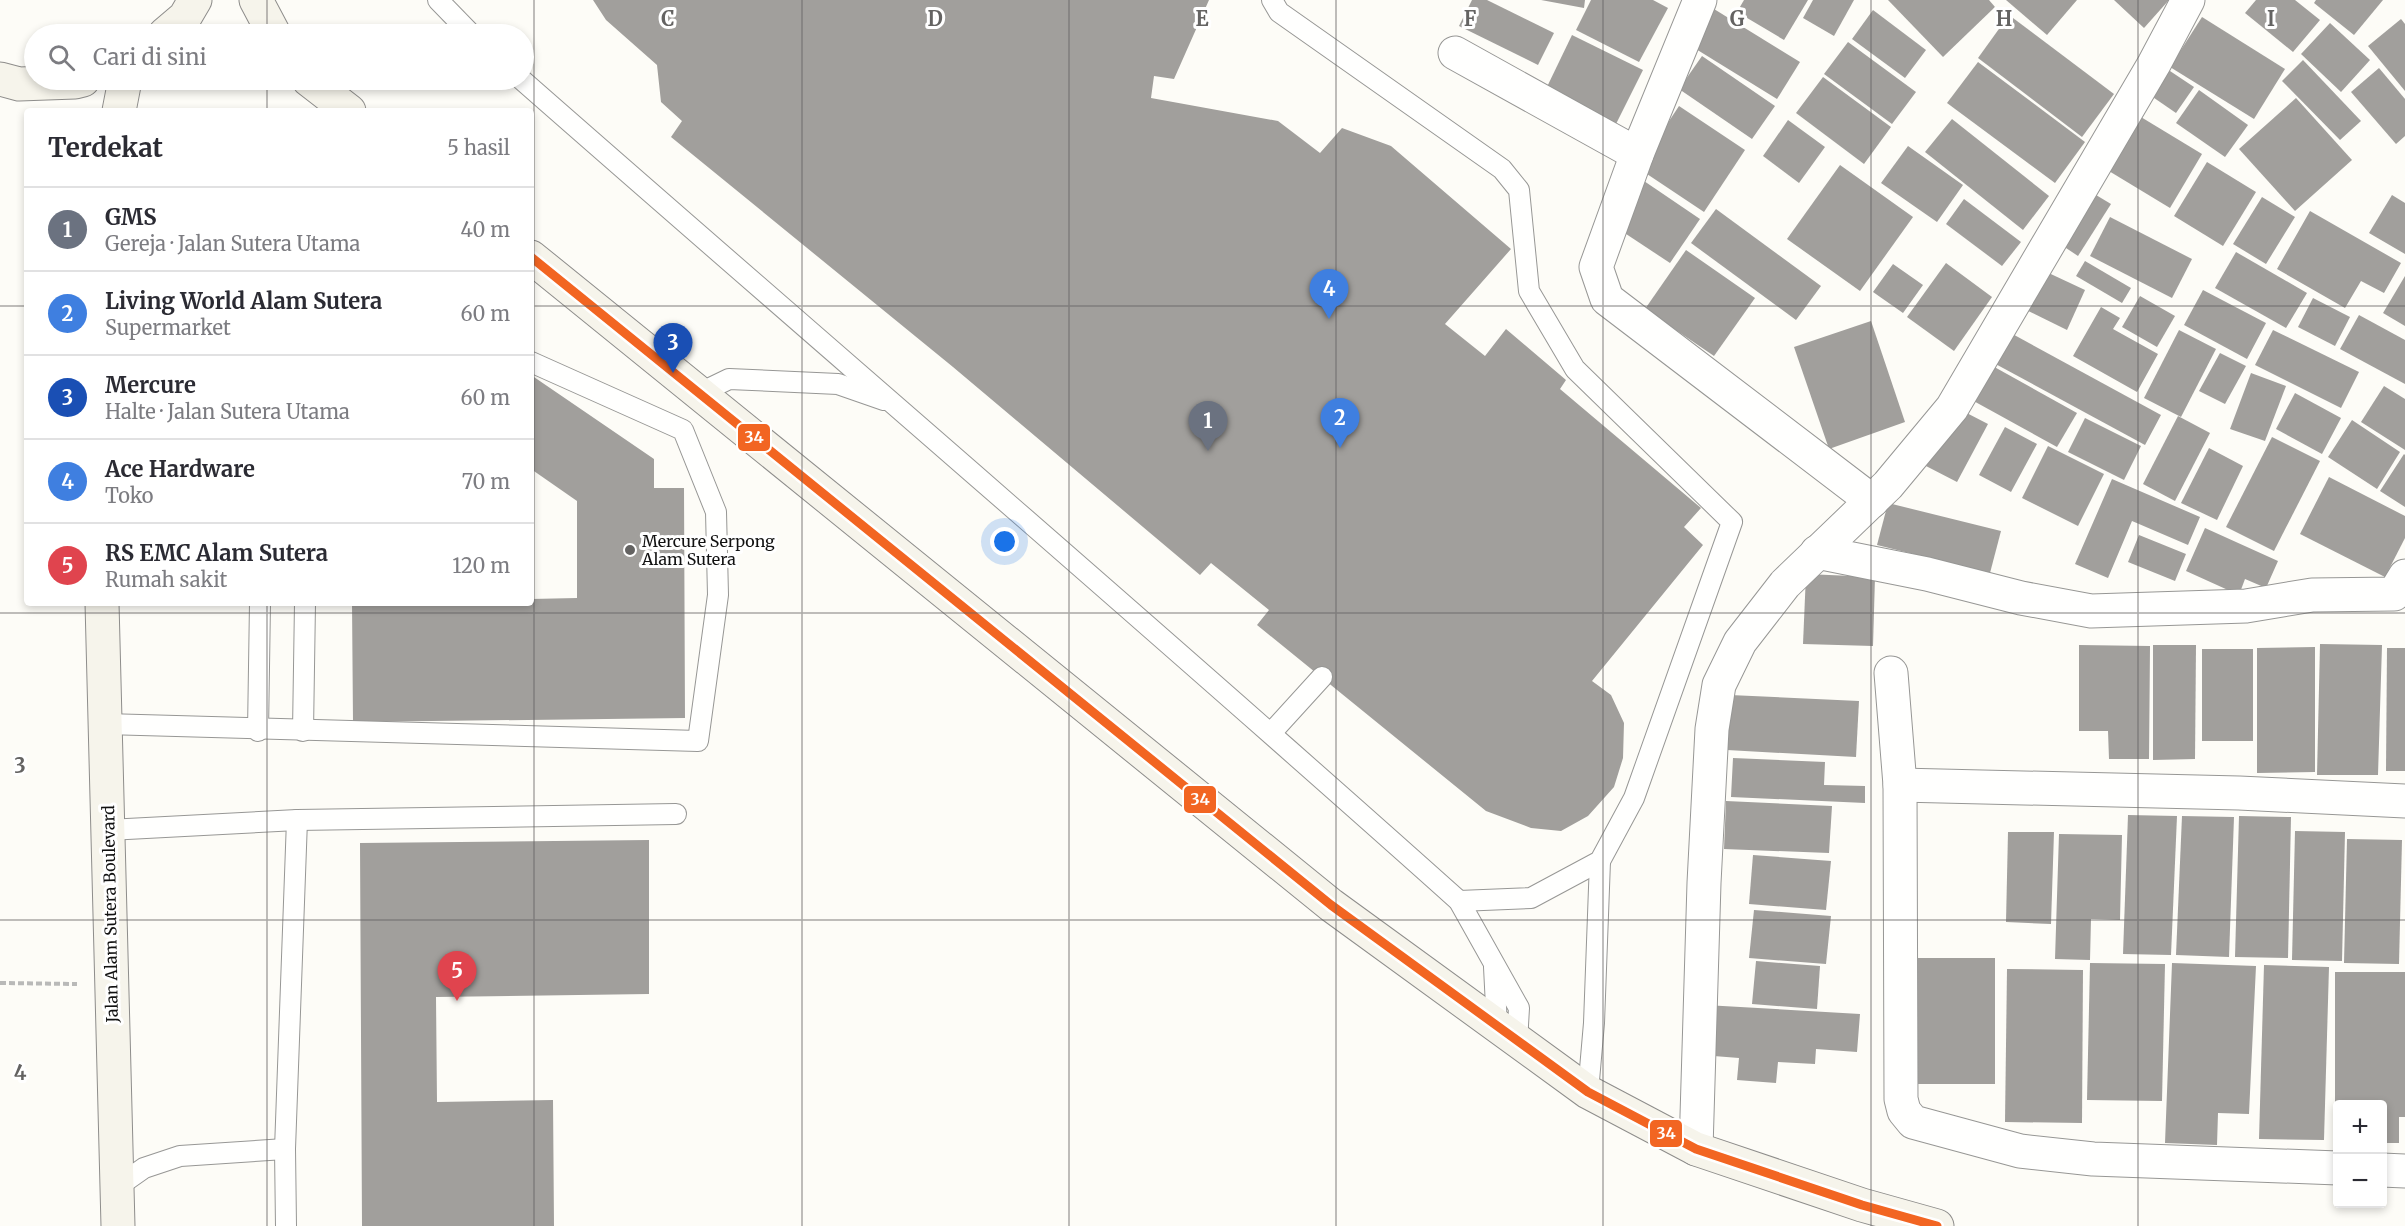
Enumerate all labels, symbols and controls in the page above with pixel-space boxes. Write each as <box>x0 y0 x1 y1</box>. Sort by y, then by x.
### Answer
text: C <box>661 6 675 31</box>
text: D <box>927 6 943 31</box>
text: E <box>1195 6 1209 31</box>
text: F <box>1464 6 1477 31</box>
text: G <box>1730 6 1745 31</box>
text: H <box>1996 6 2012 31</box>
text: I <box>2267 6 2275 31</box>
search box <box>24 24 534 90</box>
icon: search <box>45 41 78 74</box>
text: Cari di sini <box>93 43 207 71</box>
text: Terdekat <box>48 131 163 164</box>
text: 5 hasil <box>447 135 510 160</box>
text: GMS <box>105 203 157 231</box>
text: 1 <box>63 217 72 242</box>
text: 40 m <box>460 217 510 242</box>
text: Gereja · Jalan Sutera Utama <box>105 231 360 256</box>
pin: 4 <box>1310 270 1348 319</box>
text: Living World Alam Sutera <box>105 287 382 315</box>
text: 2 <box>62 301 73 326</box>
text: 60 m <box>460 301 510 326</box>
text: Supermarket <box>105 315 231 340</box>
pin: 3 <box>654 324 692 373</box>
text: Mercure <box>105 371 196 399</box>
text: 3 <box>62 385 73 410</box>
text: 60 m <box>460 385 510 410</box>
pin: 2 <box>1320 398 1360 448</box>
text: Halte · Jalan Sutera Utama <box>105 399 350 424</box>
pin: 1 <box>1188 402 1228 451</box>
line badge: 34 <box>737 423 771 452</box>
text: 34 <box>744 427 764 447</box>
text: Ace Hardware <box>105 455 255 483</box>
text: 4 <box>61 469 74 494</box>
text: 70 m <box>462 469 510 494</box>
text: Toko <box>105 483 154 508</box>
your location <box>990 527 1019 556</box>
place label: Mercure Serpong Alam Sutera <box>641 531 775 569</box>
text: RS EMC Alam Sutera <box>105 539 328 567</box>
marker: Mercure Serpong Alam Sutera <box>623 543 637 557</box>
text: 5 <box>62 553 73 578</box>
text: 120 m <box>452 553 510 578</box>
text: Rumah sakit <box>105 567 227 592</box>
text: 3 <box>14 753 26 778</box>
line badge: 34 <box>1183 785 1217 814</box>
text: 34 <box>1190 789 1210 809</box>
street label: Jalan Alam Sutera Boulevard <box>98 805 122 1024</box>
pin: 5 <box>438 952 476 1001</box>
text: 4 <box>14 1060 27 1085</box>
map controls <box>2333 1100 2387 1208</box>
button: + <box>2333 1100 2387 1154</box>
line badge: 34 <box>1649 1119 1683 1148</box>
text: 34 <box>1656 1123 1676 1143</box>
button: − <box>2333 1154 2387 1208</box>

